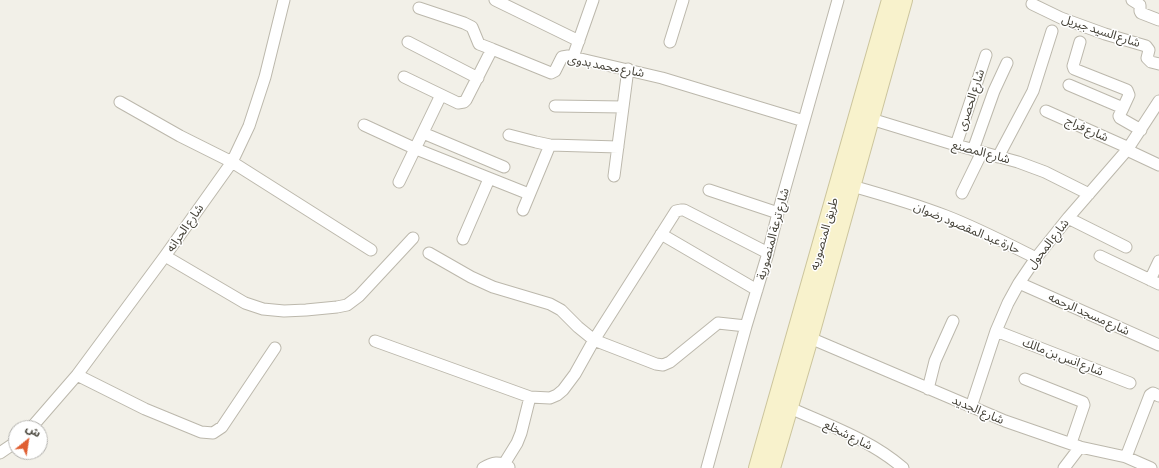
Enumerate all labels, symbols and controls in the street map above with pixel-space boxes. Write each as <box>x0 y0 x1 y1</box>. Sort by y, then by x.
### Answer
street label: شارع السيد جبريل <box>1060 12 1142 50</box>
street label: شارع محمد بدوى <box>566 51 646 81</box>
street label: شارع الحصرى <box>954 67 988 133</box>
street label: شارع فراج <box>1063 113 1111 145</box>
street label: شارع المصنع <box>950 137 1012 167</box>
street label: شارع ترعة المنصورية <box>754 187 792 281</box>
street label: طريق المنصوريه <box>807 196 841 272</box>
street label: حارة عبد المقصود رضوان <box>912 199 1022 257</box>
street label: شارع الحرانه <box>163 201 207 255</box>
street label: شارع المحول <box>1024 216 1072 272</box>
street label: شارع مسجد الرحمه <box>1046 290 1132 338</box>
street label: شارع انس بن مالك <box>1020 335 1106 379</box>
street label: شارع الجديد <box>950 393 1006 427</box>
street label: شارع شخلع <box>821 417 875 453</box>
north arrow <box>8 420 48 460</box>
text: ش <box>24 422 43 439</box>

